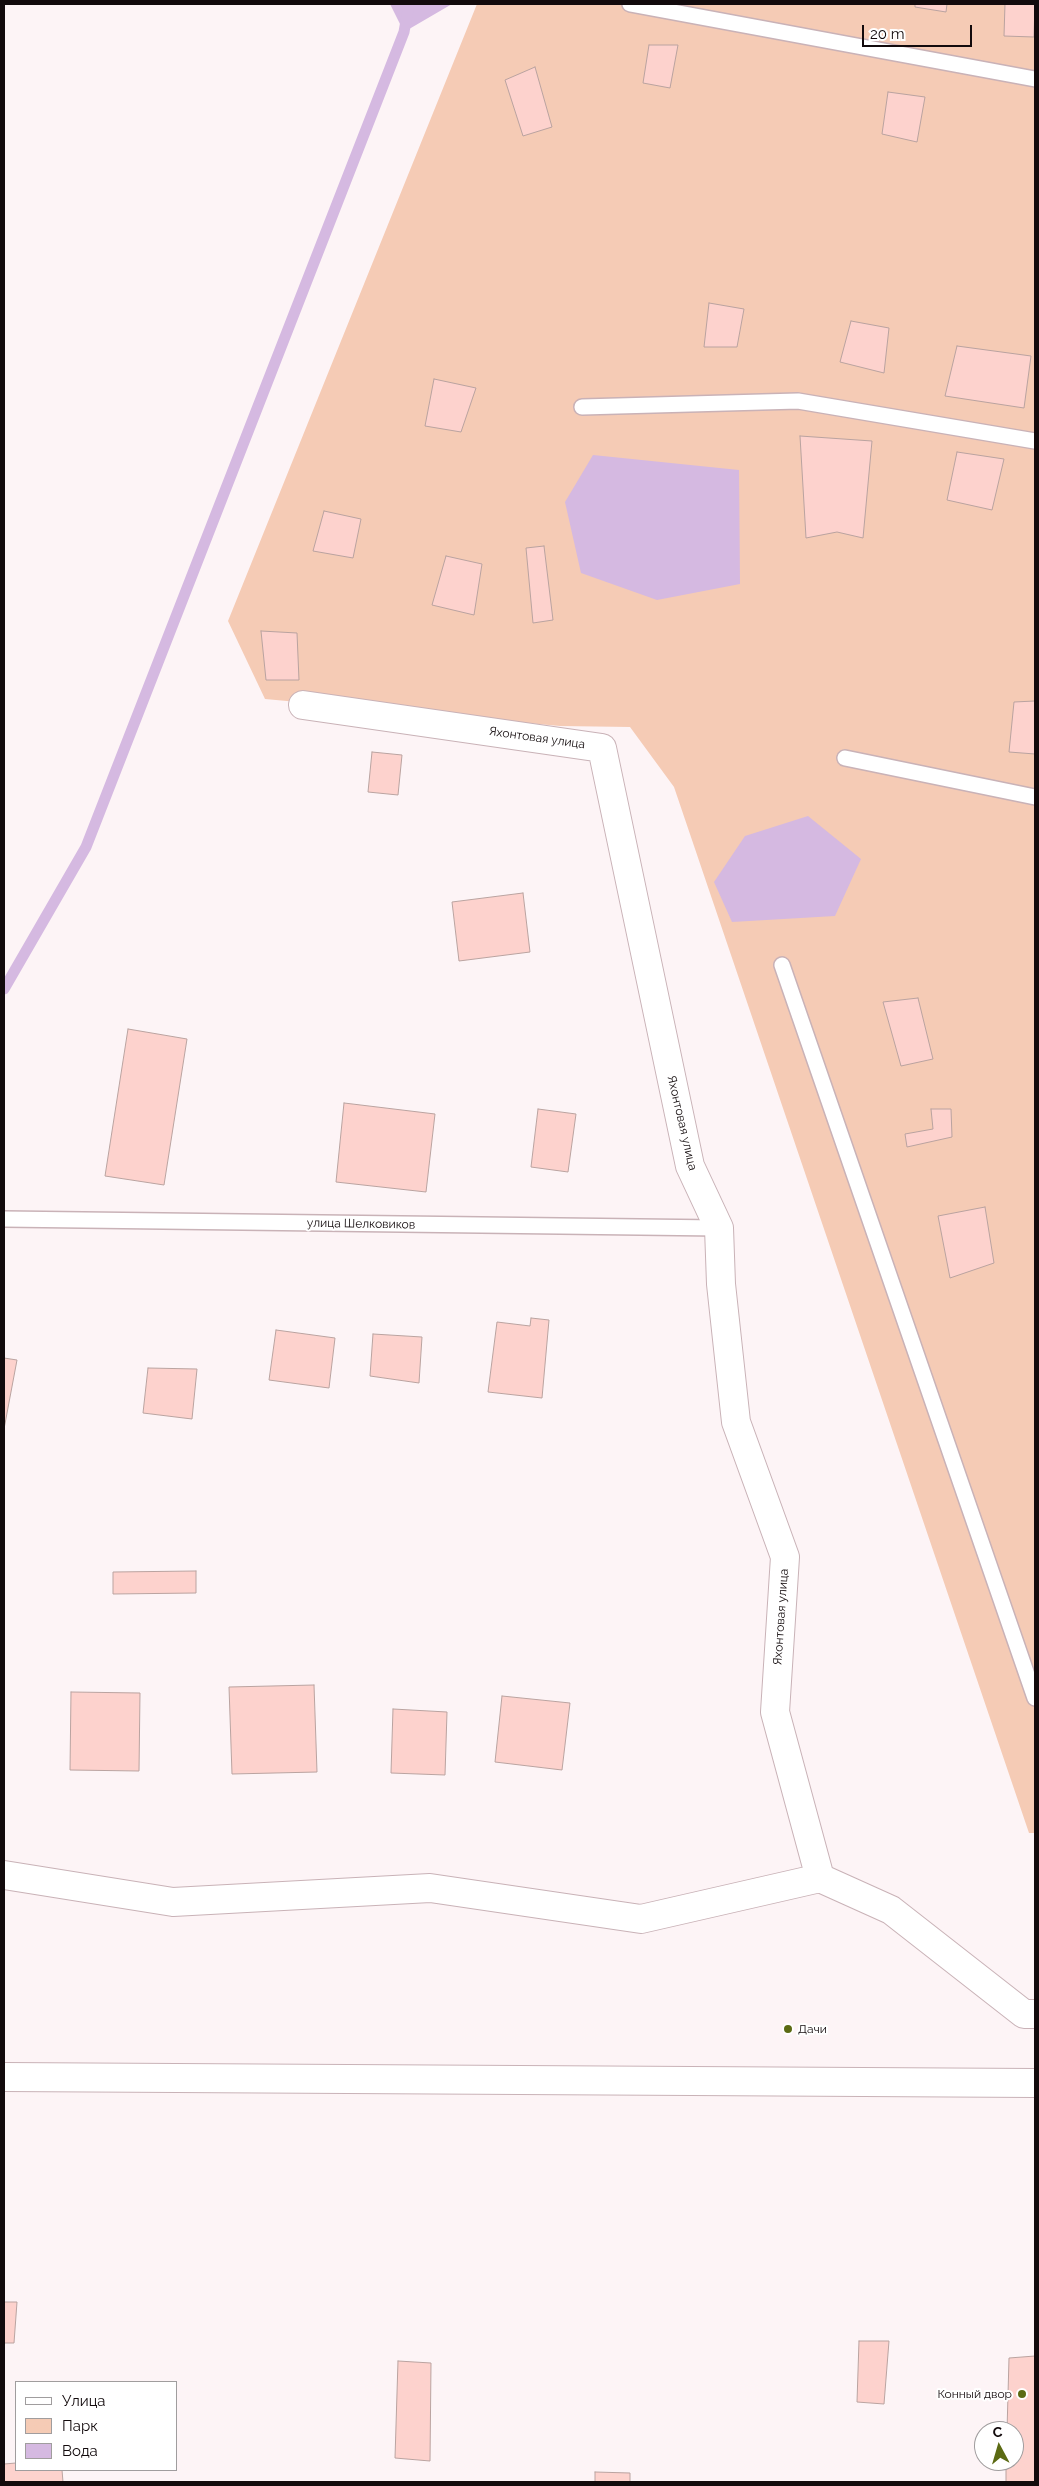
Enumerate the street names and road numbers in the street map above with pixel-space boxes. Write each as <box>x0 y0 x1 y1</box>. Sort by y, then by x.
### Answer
street label: Яхонтовая улица <box>488 724 586 752</box>
street label: Яхонтовая улица <box>664 1074 700 1172</box>
street label: улица Шелковиков <box>307 1216 415 1232</box>
street label: Яхонтовая улица <box>770 1568 792 1666</box>

